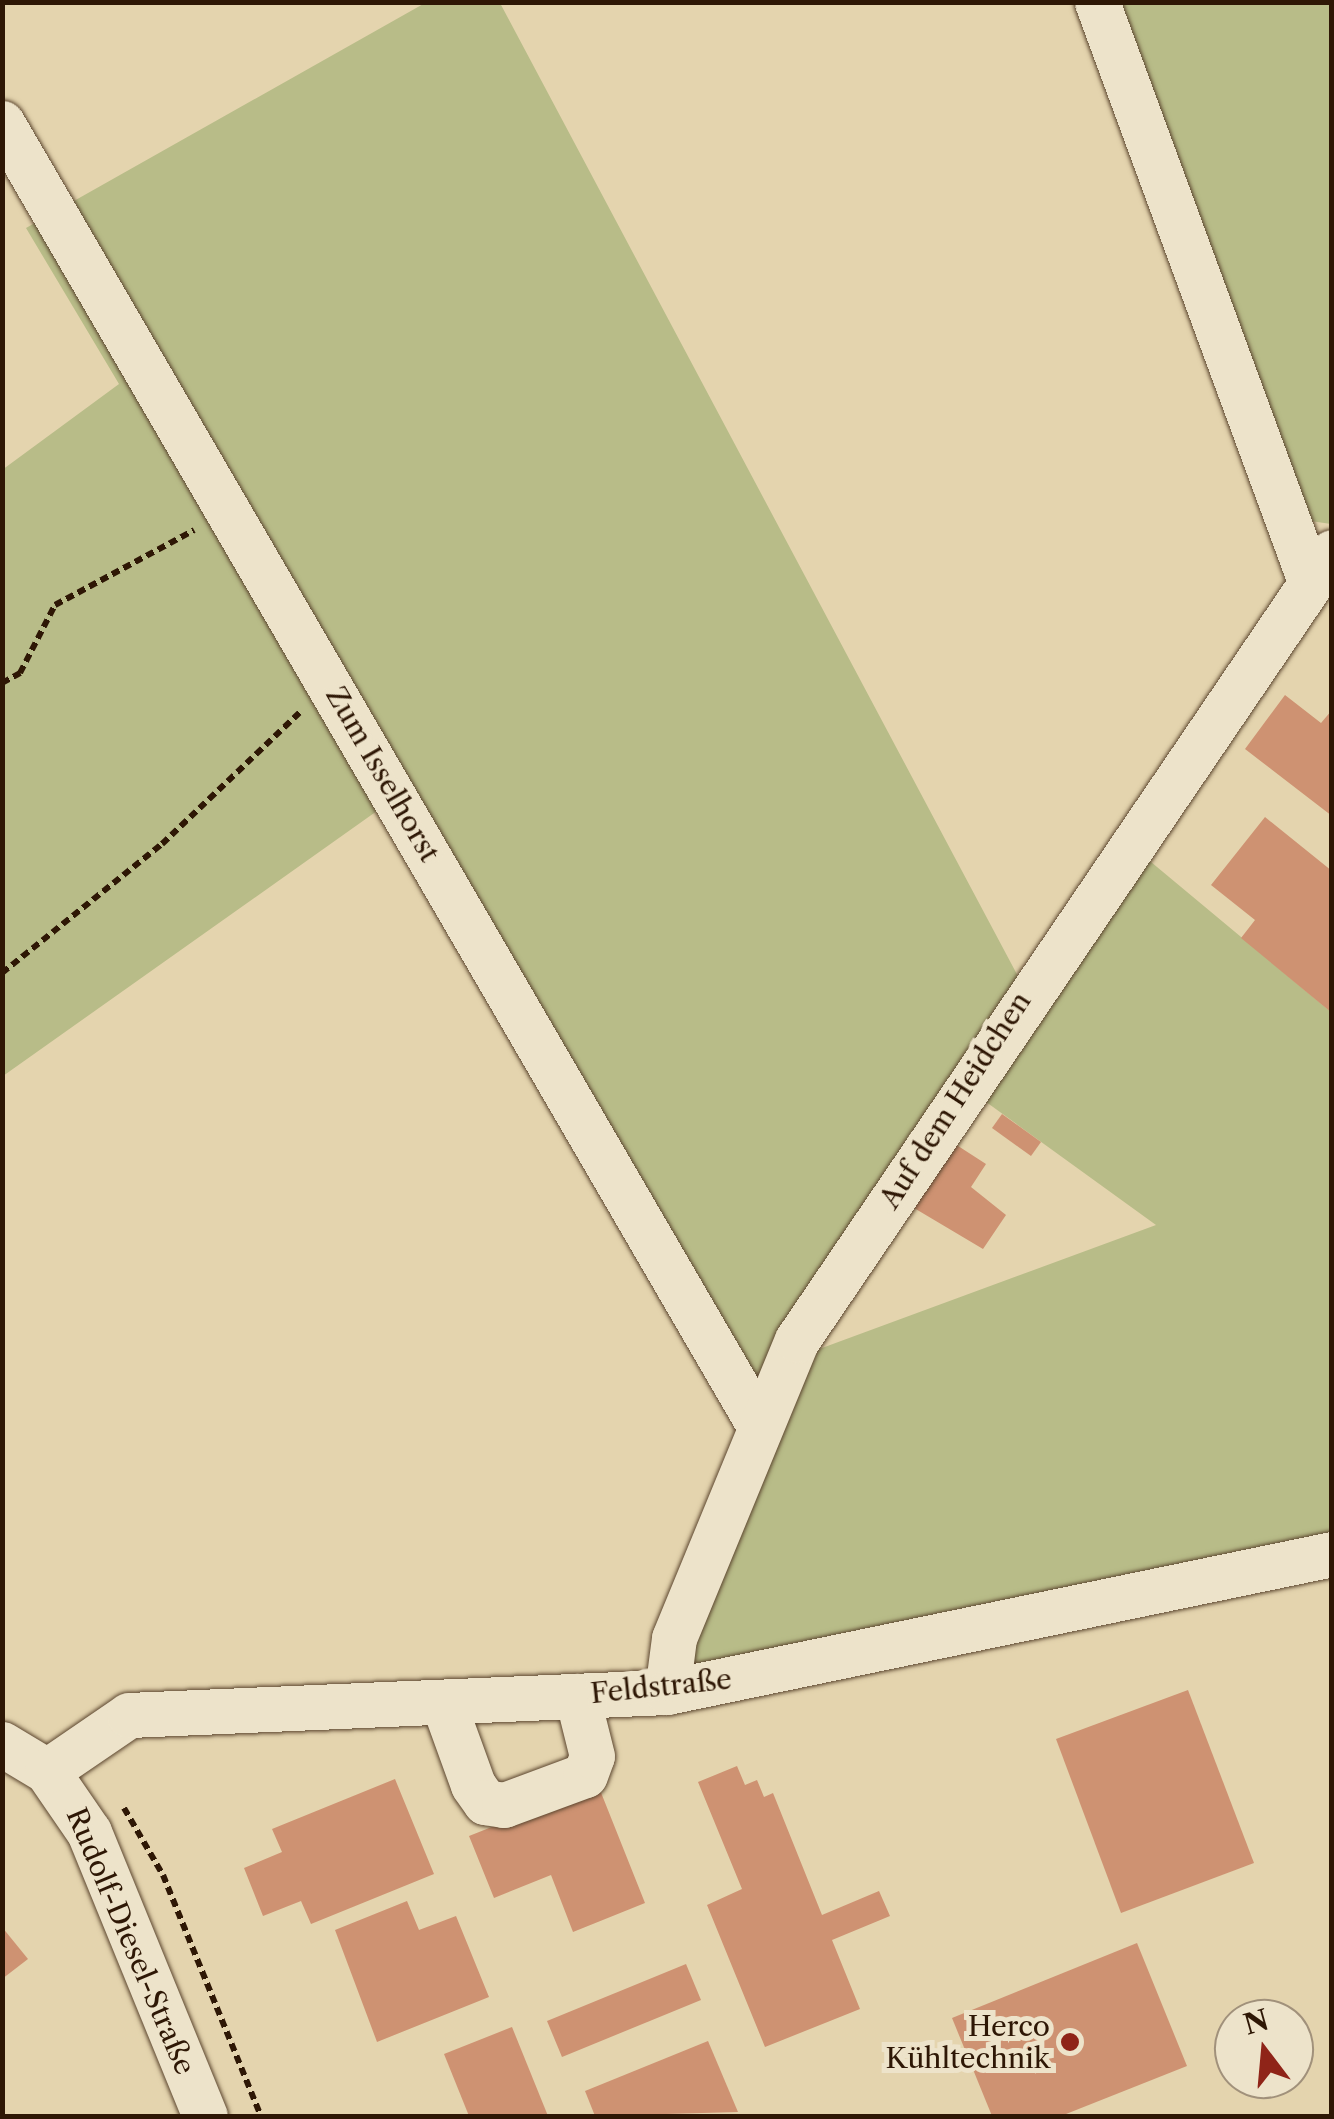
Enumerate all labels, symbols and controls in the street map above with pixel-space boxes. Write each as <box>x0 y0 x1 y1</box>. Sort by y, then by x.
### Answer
street label: Zum Isselhorst <box>319 680 447 868</box>
street label: Auf dem Heidchen <box>872 985 1038 1215</box>
street label: Feldstraße <box>589 1662 733 1710</box>
street label: Rudolf-Diesel-Straße <box>60 1803 202 2079</box>
north arrow <box>1214 1999 1314 2099</box>
text: N <box>1240 2002 1273 2042</box>
place label: Herco Kühltechnik <box>886 2009 1050 2075</box>
marker: Herco Kühltechnik <box>1059 2031 1081 2053</box>

